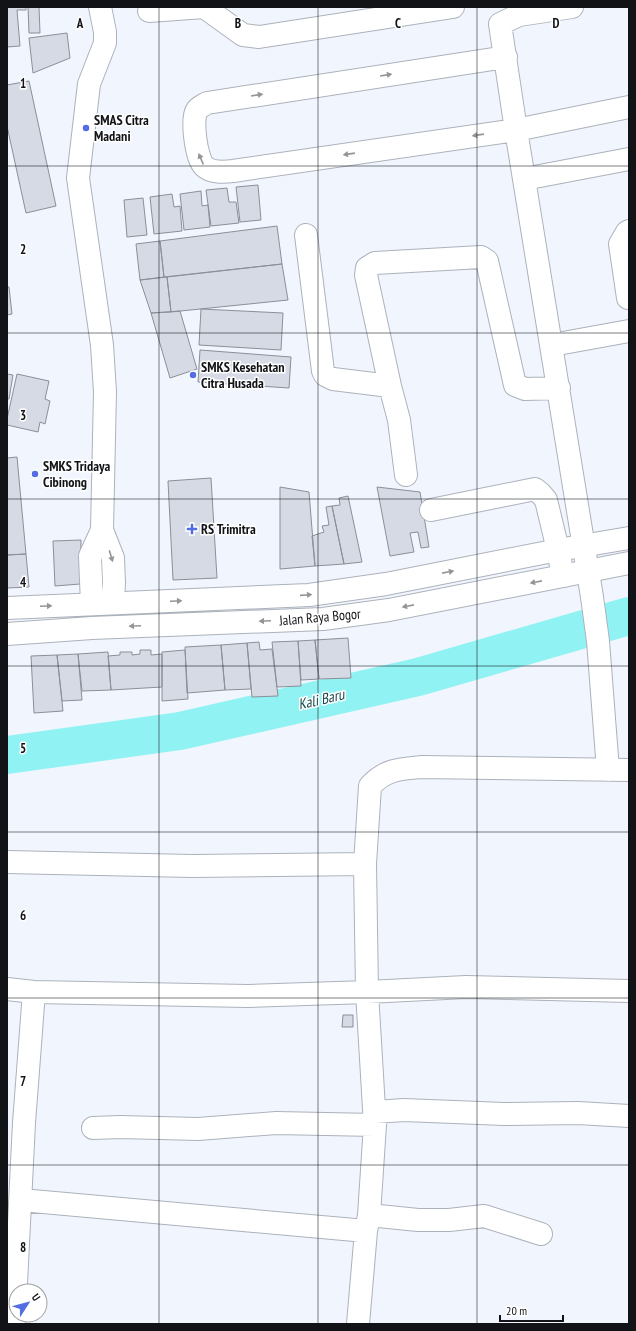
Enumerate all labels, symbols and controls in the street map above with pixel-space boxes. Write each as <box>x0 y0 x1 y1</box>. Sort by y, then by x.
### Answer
text: A <box>76 15 84 32</box>
text: B <box>235 15 241 32</box>
text: C <box>395 15 401 32</box>
text: D <box>553 15 560 32</box>
one-way arrow <box>380 72 392 78</box>
text: 1 <box>20 75 26 92</box>
one-way arrow <box>251 92 263 98</box>
place label: SMAS Citra Madani <box>94 111 149 145</box>
marker: SMAS Citra Madani <box>81 123 91 133</box>
one-way arrow <box>472 132 484 138</box>
one-way arrow <box>343 151 355 157</box>
one-way arrow <box>197 153 204 165</box>
text: 2 <box>20 241 26 258</box>
place label: SMKS Kesehatan Citra Husada <box>201 358 285 392</box>
marker: SMKS Kesehatan Citra Husada <box>188 370 198 380</box>
text: 3 <box>20 407 26 424</box>
place label: SMKS Tridaya Cibinong <box>43 457 111 491</box>
marker: SMKS Tridaya Cibinong <box>30 469 40 479</box>
place label: RS Trimitra <box>201 520 256 538</box>
marker: RS Trimitra <box>186 523 198 535</box>
one-way arrow <box>108 550 114 562</box>
one-way arrow <box>442 568 454 574</box>
text: 4 <box>20 574 27 591</box>
one-way arrow <box>530 579 542 585</box>
one-way arrow <box>300 591 312 598</box>
one-way arrow <box>170 597 182 604</box>
one-way arrow <box>40 603 53 609</box>
street label: Jalan Raya Bogor <box>278 604 362 630</box>
one-way arrow <box>402 604 414 610</box>
one-way arrow <box>259 618 271 625</box>
one-way arrow <box>129 623 141 630</box>
water label: Kali Baru <box>296 684 347 714</box>
text: 5 <box>20 740 26 757</box>
text: 6 <box>20 907 26 924</box>
text: 7 <box>20 1073 26 1090</box>
text: 8 <box>20 1239 26 1256</box>
north arrow <box>8 1283 48 1323</box>
text: U <box>29 1291 44 1304</box>
scale bar <box>500 1297 563 1323</box>
text: 20 m <box>506 1303 527 1318</box>

